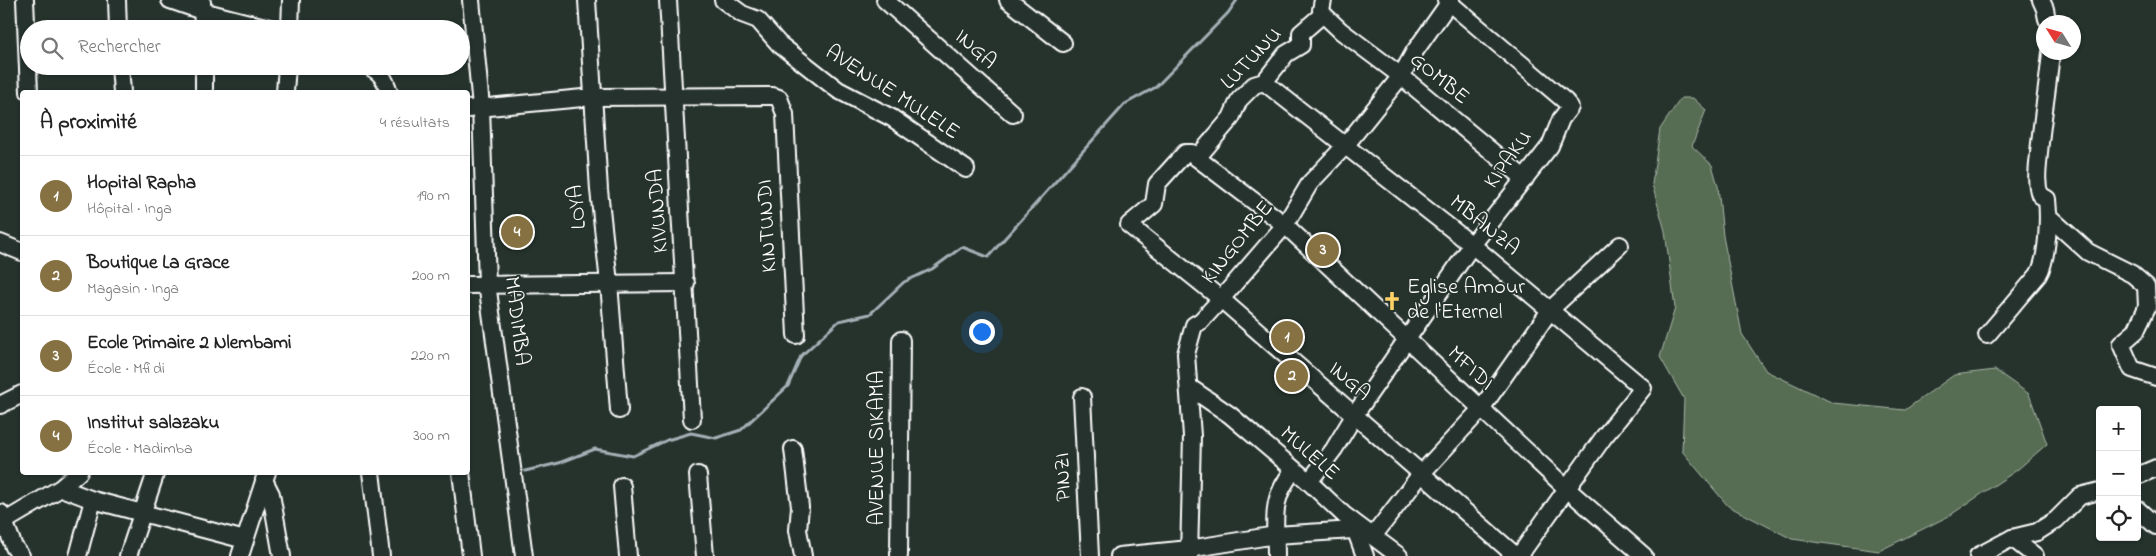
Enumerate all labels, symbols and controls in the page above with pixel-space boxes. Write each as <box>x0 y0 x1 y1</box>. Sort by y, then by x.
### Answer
north arrow <box>2036 15 2081 60</box>
search box <box>20 20 470 75</box>
street label: LUTUNU <box>1214 20 1290 98</box>
street label: INGA <box>947 22 1003 78</box>
icon: search <box>38 34 66 62</box>
text: Rechercher <box>78 34 161 61</box>
street label: AVENUE MULELE <box>818 37 966 149</box>
street label: GOMBE <box>1402 45 1476 113</box>
text: À proximité <box>40 108 137 138</box>
text: 4 résultats <box>380 111 450 135</box>
street label: KIPAKU <box>1477 124 1541 196</box>
street label: KIVUNDA <box>640 168 678 254</box>
text: Hopital Rapha <box>87 170 196 197</box>
street label: KINTUNDI <box>750 179 786 273</box>
street label: LOYA <box>560 183 596 231</box>
text: 1 <box>53 184 59 208</box>
text: 190 m <box>417 184 450 208</box>
street label: MBANZA <box>1442 188 1526 264</box>
street label: KINGOMBE <box>1194 194 1282 292</box>
text: Hôpital · Inga <box>87 197 172 221</box>
pin: 4 <box>501 213 533 251</box>
pin: 3 <box>1307 231 1339 269</box>
text: Boutique La Grace <box>87 250 229 277</box>
text: 2 <box>52 264 60 288</box>
text: 200 m <box>412 264 450 288</box>
place label: Eglise Amour de l'Eternel <box>1407 272 1525 329</box>
street label: MADIMBA <box>495 274 537 368</box>
text: Magasin · Inga <box>87 277 179 301</box>
church icon: Eglise Amour de l'Eternel <box>1381 290 1403 312</box>
pin: 1 <box>1271 318 1303 356</box>
your location <box>969 319 995 345</box>
text: Ecole Primaire 2 Nlembami <box>87 330 291 357</box>
street label: MFIDI <box>1439 339 1501 399</box>
text: 3 <box>53 344 59 368</box>
text: 220 m <box>411 344 450 368</box>
street label: INGA <box>1321 354 1377 410</box>
text: École · Mfidi <box>87 357 165 381</box>
pin: 2 <box>1276 357 1308 395</box>
street label: AVENUE SIKAMA <box>862 370 894 526</box>
map controls <box>2096 406 2141 541</box>
button: + <box>2096 406 2141 451</box>
text: Institut salazaku <box>87 410 219 437</box>
street label: MULELE <box>1272 419 1346 489</box>
text: 4 <box>53 424 59 448</box>
text: 300 m <box>413 424 450 448</box>
text: École · Madimba <box>87 437 193 461</box>
button: − <box>2096 451 2141 496</box>
street label: PINZI <box>1047 452 1081 502</box>
button: locate <box>2096 496 2141 541</box>

